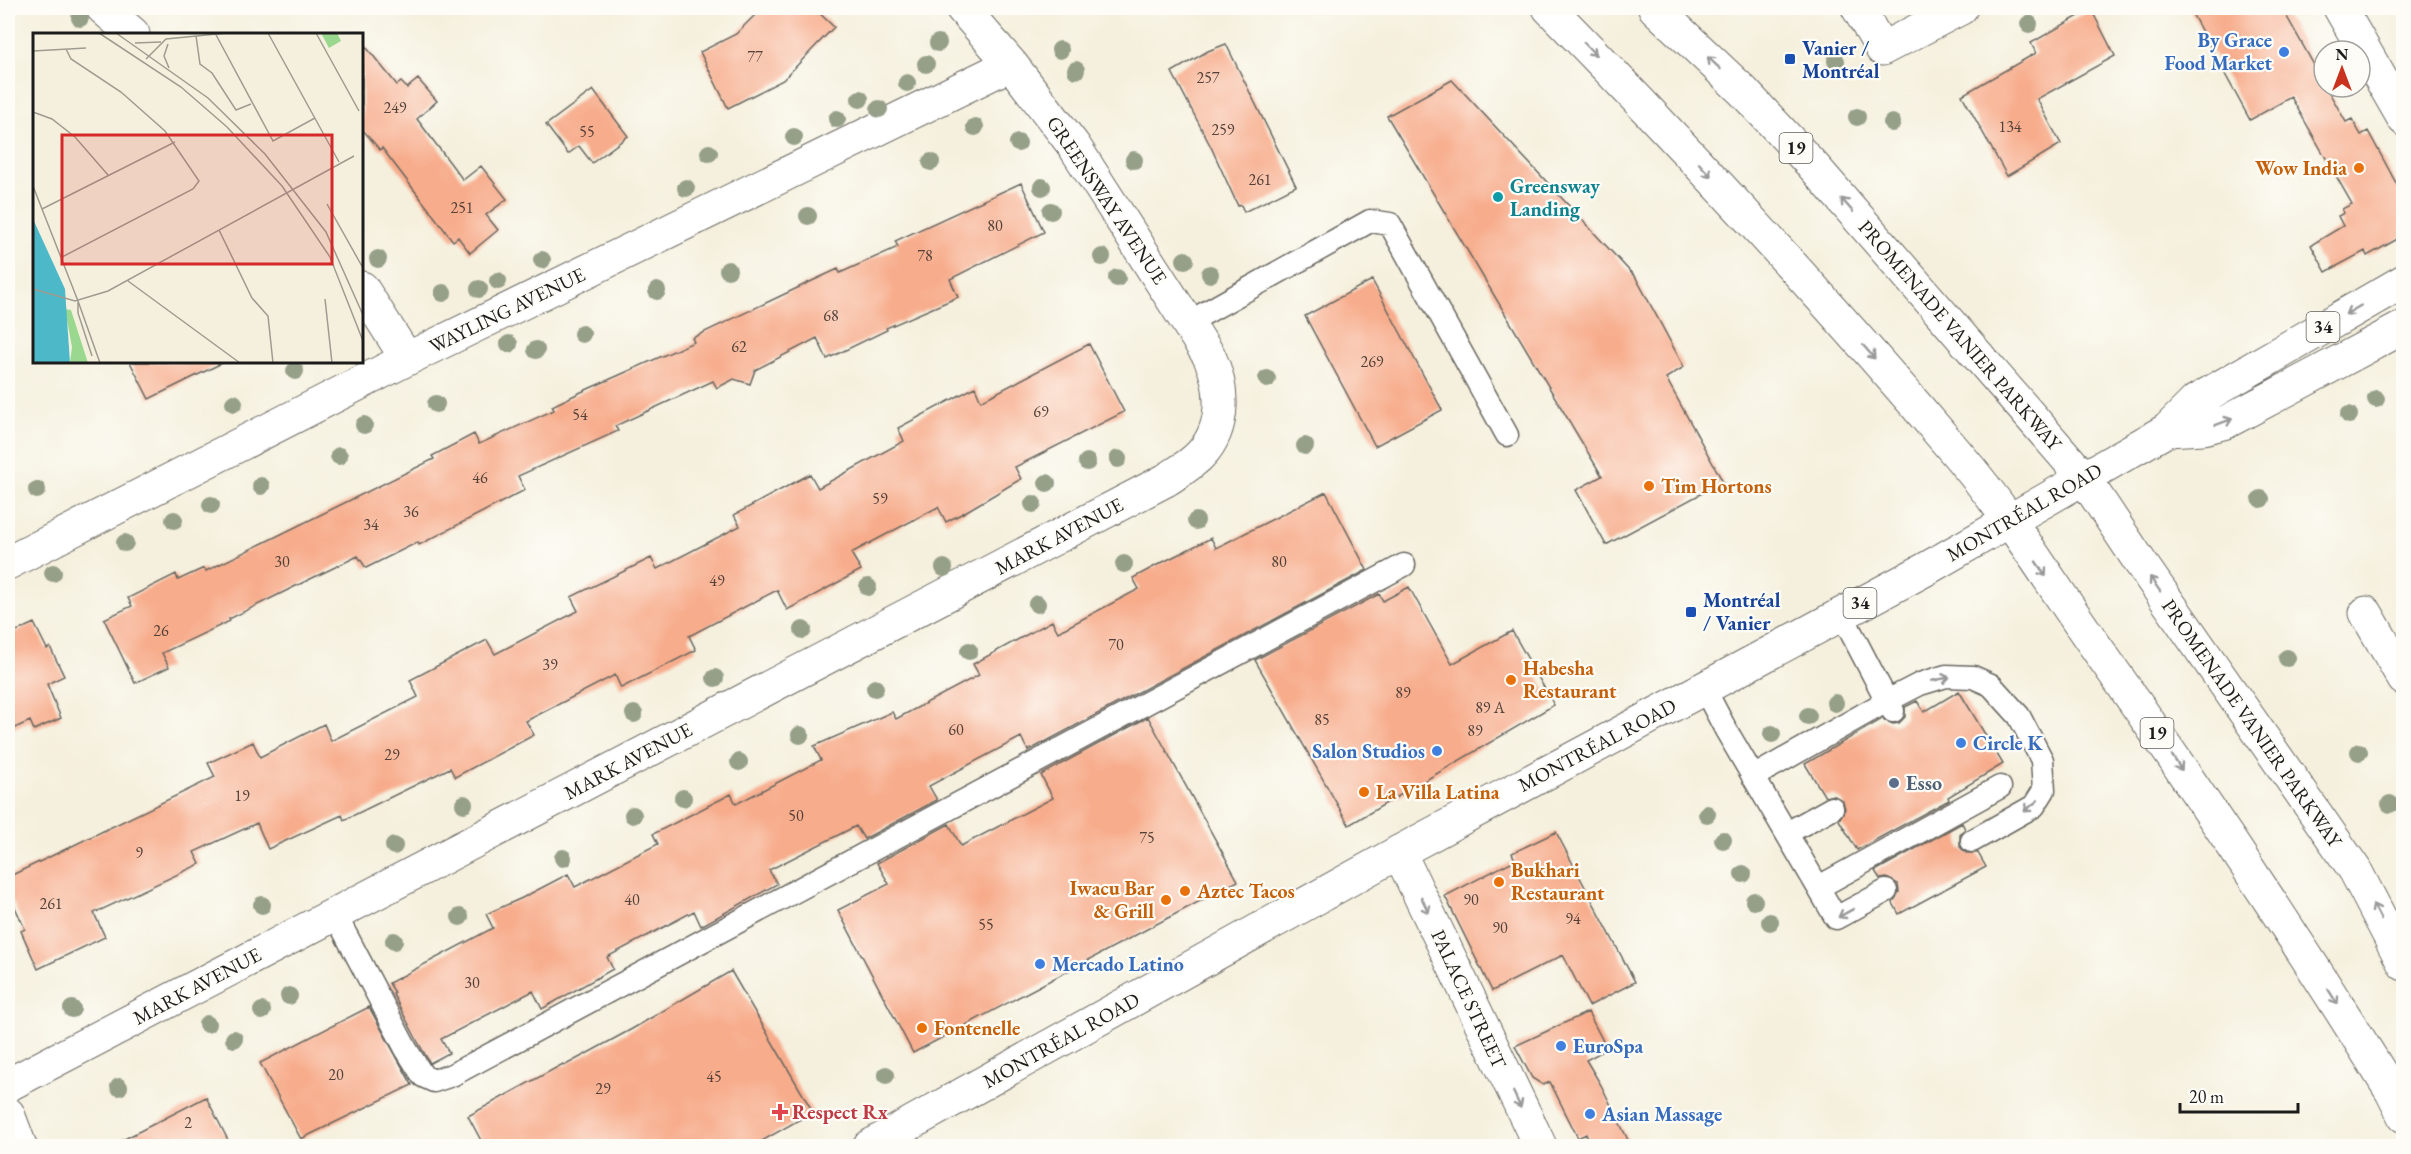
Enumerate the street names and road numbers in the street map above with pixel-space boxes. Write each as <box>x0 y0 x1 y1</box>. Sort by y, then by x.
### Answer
street label: GREENSWAY AVENUE <box>1041 111 1173 289</box>
road number: 19 <box>1780 133 1812 163</box>
street label: PROMENADE VANIER PARKWAY <box>1853 214 2068 457</box>
street label: WAYLING AVENUE <box>425 261 589 359</box>
road number: 34 <box>2306 312 2340 342</box>
street label: MONTRÉAL ROAD <box>1942 457 2106 567</box>
street label: MARK AVENUE <box>990 491 1128 581</box>
road number: 34 <box>1844 588 1876 618</box>
street label: PROMENADE VANIER PARKWAY <box>2156 594 2349 853</box>
street label: MONTRÉAL ROAD <box>1513 692 1681 798</box>
street label: MARK AVENUE <box>559 716 697 806</box>
road number: 19 <box>2140 718 2174 748</box>
street label: PALACE STREET <box>1425 925 1513 1073</box>
street label: MARK AVENUE <box>128 941 266 1031</box>
street label: MONTRÉAL ROAD <box>978 986 1144 1094</box>

